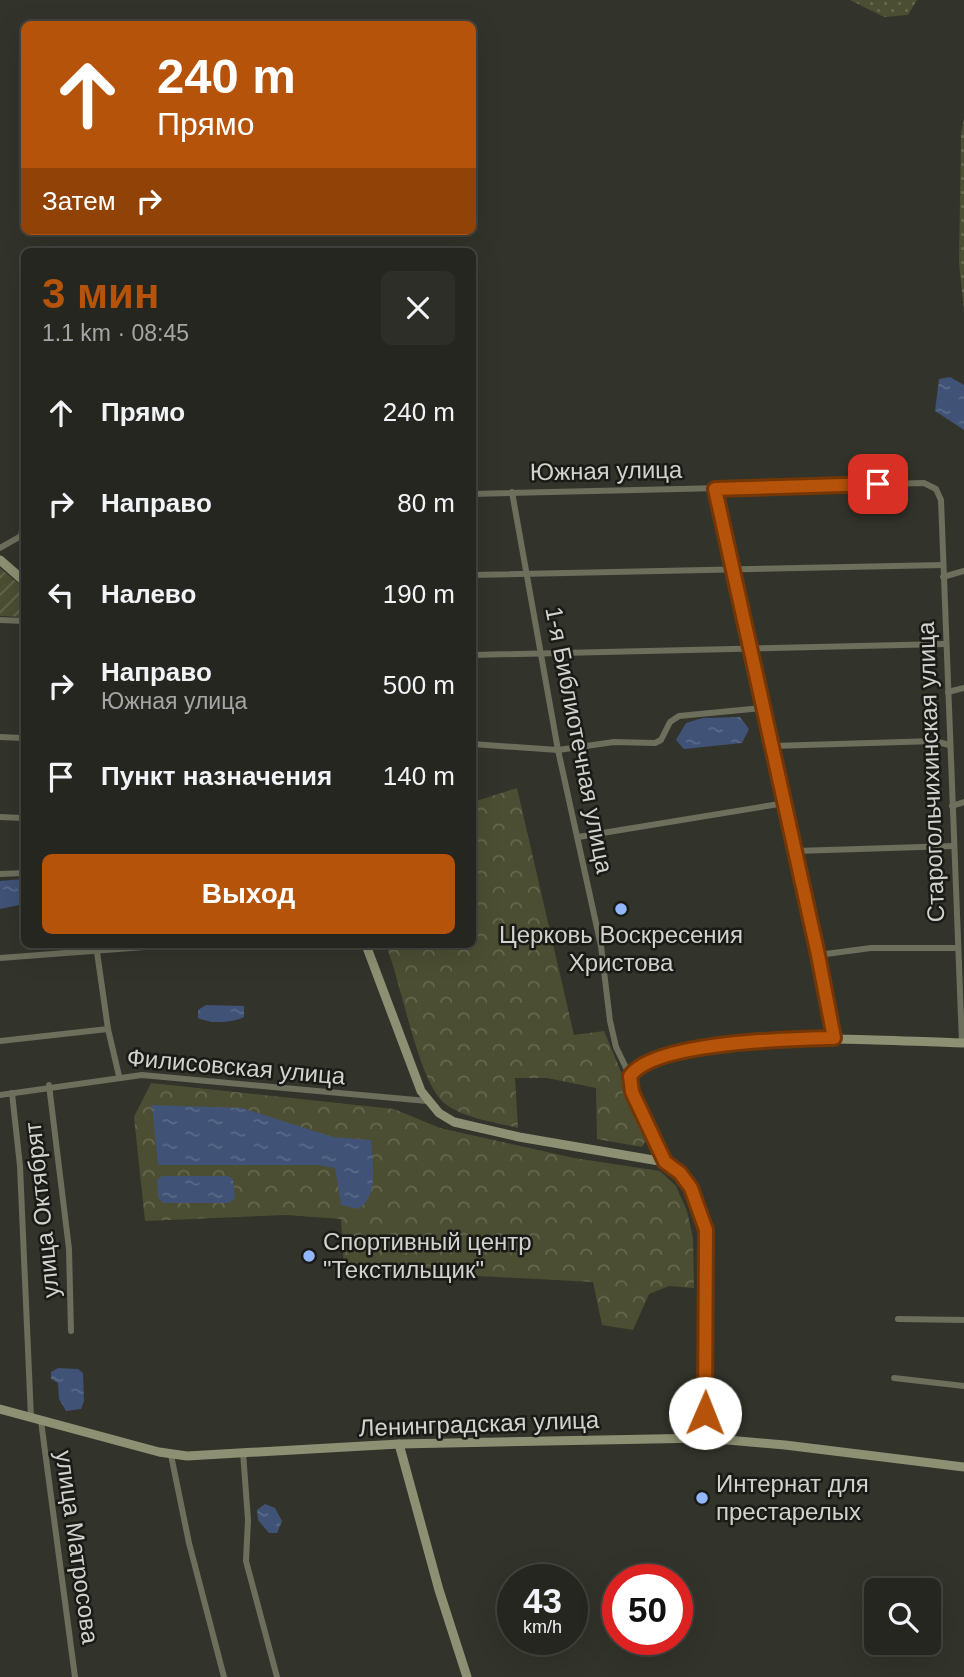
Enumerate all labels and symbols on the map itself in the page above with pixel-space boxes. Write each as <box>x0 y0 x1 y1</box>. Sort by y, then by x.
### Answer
pin <box>848 454 908 514</box>
street label: Южная улица <box>529 456 683 485</box>
street label: 1-я Библиотечная улица <box>540 604 619 876</box>
street label: Старогольчихинская улица <box>912 621 949 923</box>
marker: Церковь Воскресения Христова <box>613 901 629 917</box>
place label: Церковь Воскресения Христова <box>499 921 743 976</box>
street label: Филисовская улица <box>126 1044 347 1090</box>
street label: улица Октябрят <box>19 1121 64 1299</box>
place label: Спортивный центр "Текстильщик" <box>323 1228 532 1283</box>
marker: Спортивный центр "Текстильщик" <box>301 1248 317 1264</box>
position arrow <box>668 1376 742 1450</box>
street label: Ленинградская улица <box>358 1406 600 1441</box>
street label: улица Матросова <box>51 1449 105 1646</box>
place label: Интернат для престарелых <box>716 1470 869 1525</box>
marker: Интернат для престарелых <box>694 1490 710 1506</box>
speed limit sign: 50 <box>602 1564 693 1655</box>

